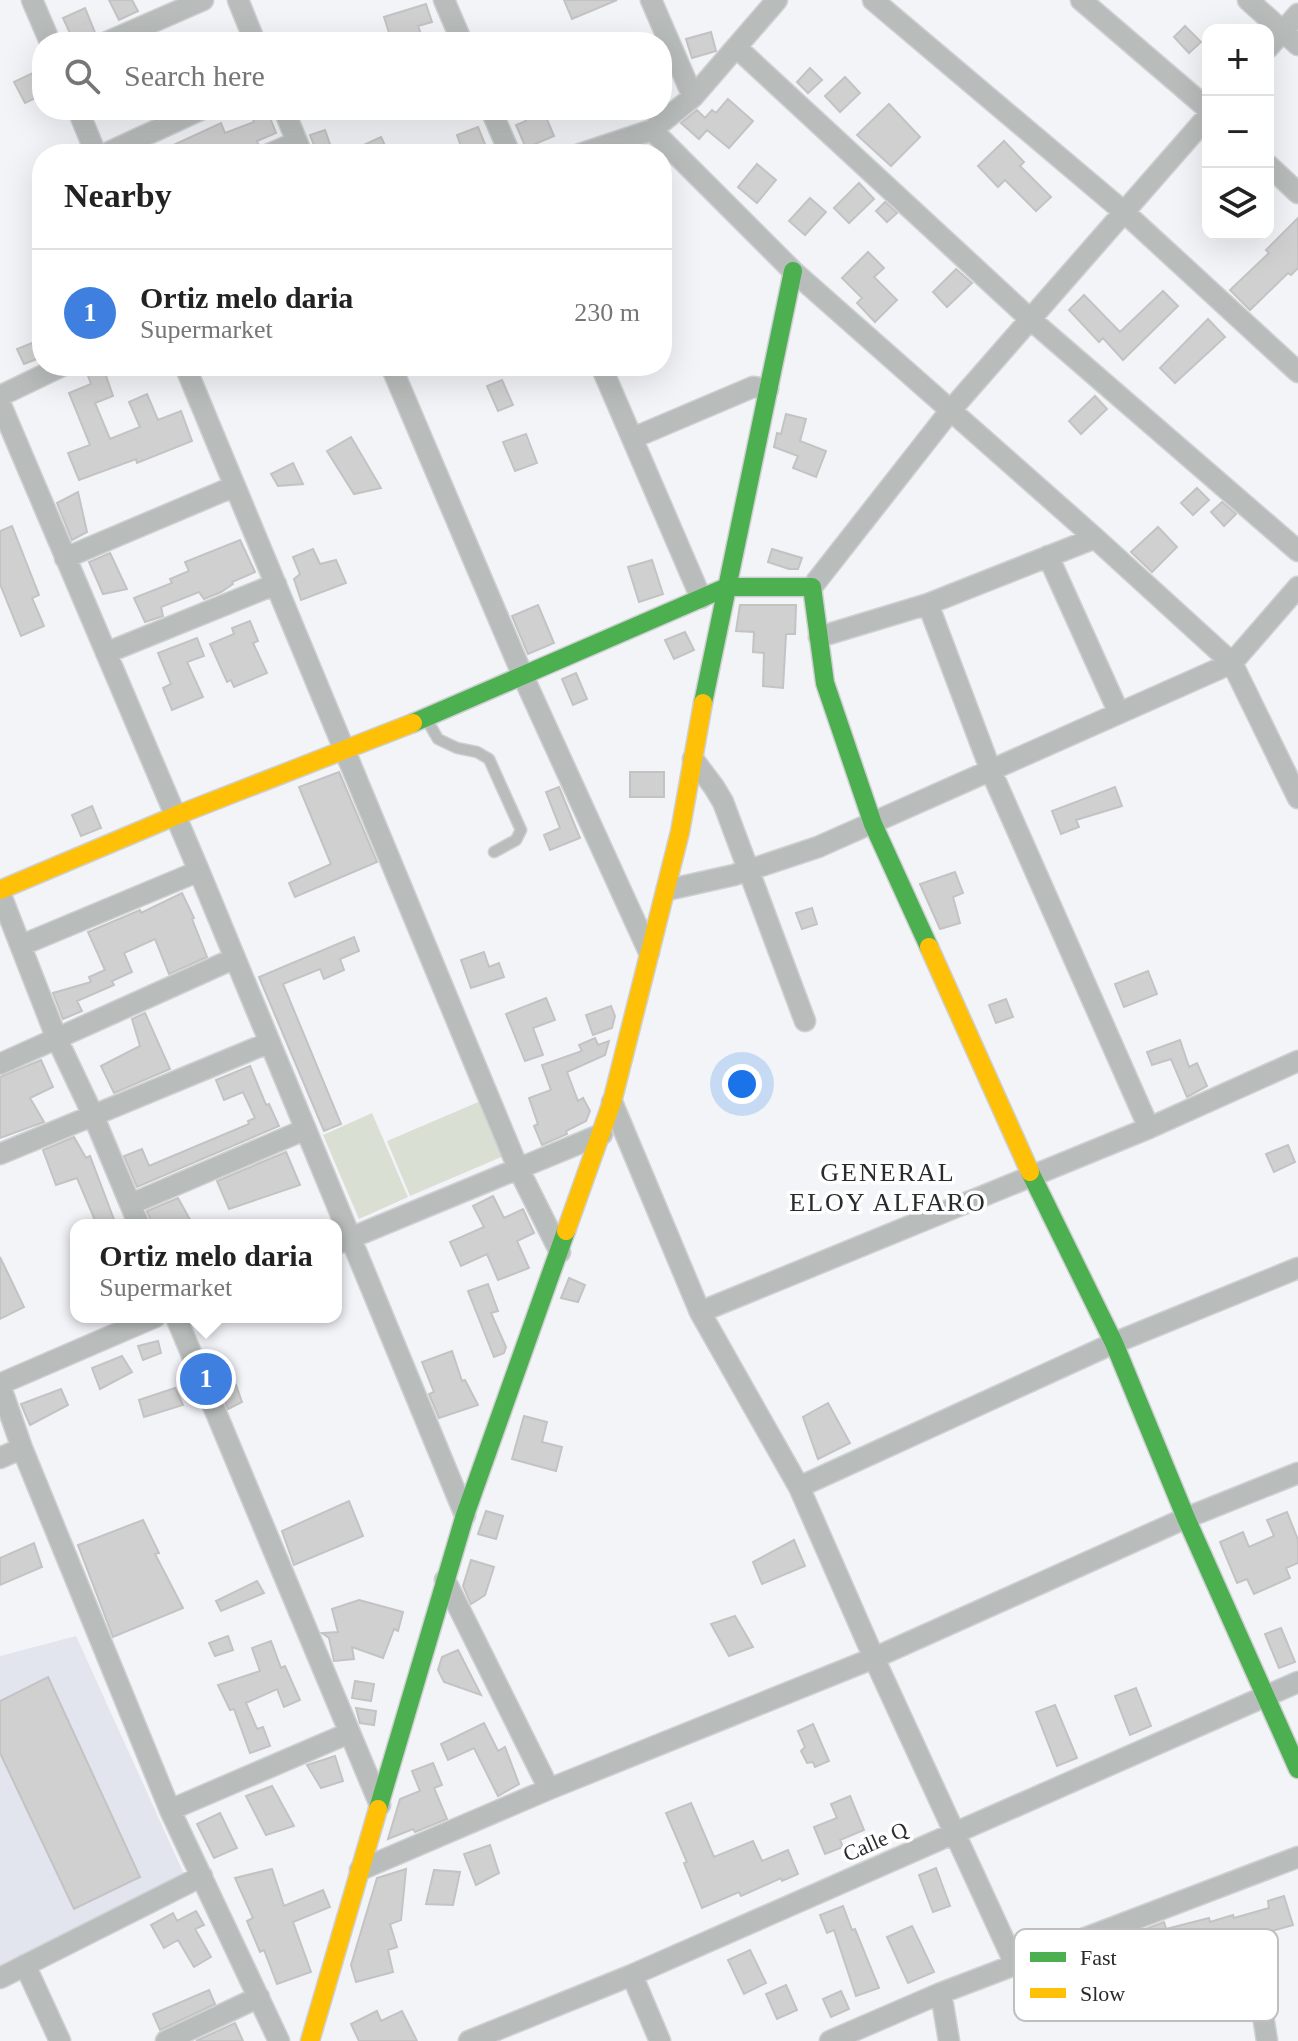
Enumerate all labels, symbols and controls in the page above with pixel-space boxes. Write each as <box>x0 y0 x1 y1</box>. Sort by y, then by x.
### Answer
map controls <box>1202 24 1274 240</box>
button: + <box>1202 24 1274 96</box>
search box <box>32 32 672 120</box>
icon: search <box>60 54 104 98</box>
text: Search here <box>124 59 265 92</box>
button: − <box>1202 96 1274 168</box>
button: layers <box>1202 168 1274 240</box>
text: Nearby <box>64 177 172 214</box>
text: Ortiz melo daria <box>140 281 353 314</box>
text: 1 <box>84 298 97 327</box>
text: 230 m <box>574 298 640 327</box>
text: Supermarket <box>140 315 273 344</box>
your location <box>722 1064 762 1104</box>
district label: GENERAL ELOY ALFARO <box>789 1158 987 1217</box>
popup <box>70 1219 342 1323</box>
text: Ortiz melo daria <box>99 1239 313 1272</box>
text: Supermarket <box>99 1273 232 1302</box>
pin: 1 <box>180 1349 232 1409</box>
street label: Calle Q <box>839 1816 911 1867</box>
legend <box>1014 1929 1278 2021</box>
text: Fast <box>1080 1945 1117 1970</box>
text: Slow <box>1080 1981 1125 2006</box>

